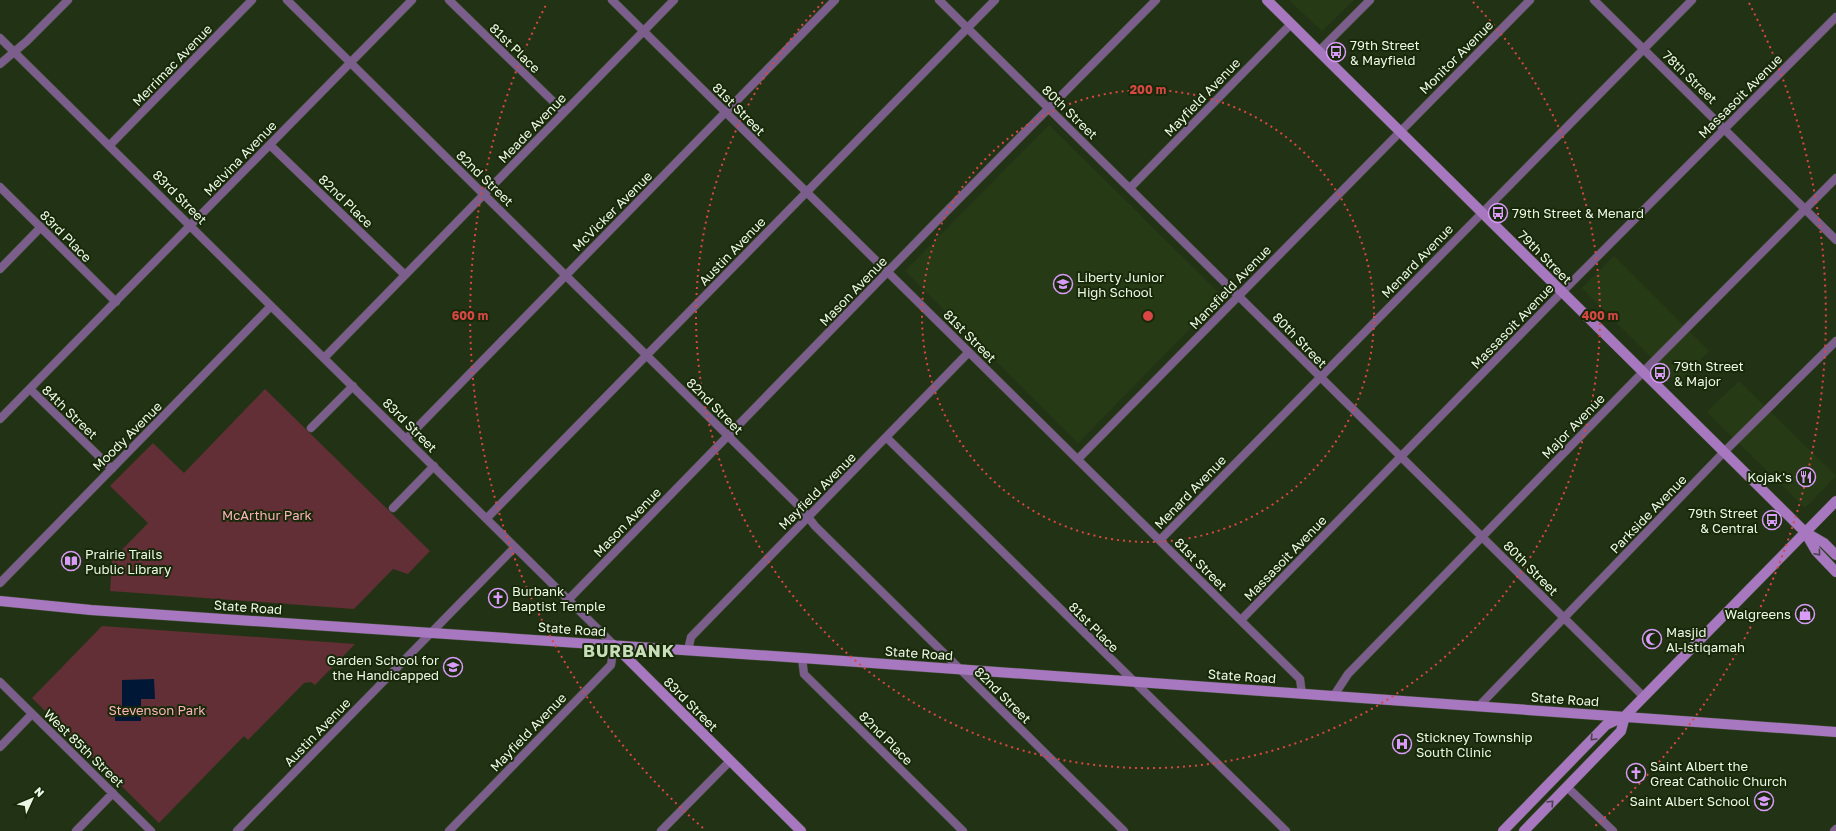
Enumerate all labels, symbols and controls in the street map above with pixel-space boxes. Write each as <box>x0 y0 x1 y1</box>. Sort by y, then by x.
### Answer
street label: Monitor Avenue <box>1416 17 1496 97</box>
street label: 81st Place <box>486 20 544 76</box>
street label: Merrimac Avenue <box>129 21 215 109</box>
place label: 79th Street & Mayfield <box>1350 37 1420 68</box>
bus stop icon: 79th Street & Mayfield <box>1325 41 1347 63</box>
street label: 78th Street <box>1659 47 1721 107</box>
street label: Massasoit Avenue <box>1695 51 1785 141</box>
street label: Mayfield Avenue <box>1161 54 1243 140</box>
street label: 81st Street <box>709 79 769 139</box>
street label: 80th Street <box>1039 82 1101 142</box>
text: 200 m <box>1130 82 1166 97</box>
street label: Meade Avenue <box>495 90 569 166</box>
street label: Melvina Avenue <box>200 117 280 199</box>
street label: 82nd Street <box>453 147 517 209</box>
street label: 83rd Street <box>150 167 210 227</box>
street label: McVicker Avenue <box>569 168 655 254</box>
street label: 82nd Place <box>315 171 377 231</box>
bus stop icon: 79th Street & Menard <box>1487 202 1509 224</box>
place label: 79th Street & Menard <box>1512 205 1644 221</box>
street label: 83rd Place <box>37 207 95 265</box>
street label: Austin Avenue <box>695 213 769 289</box>
street label: Menard Avenue <box>1378 221 1456 301</box>
street label: 79th Street <box>1515 227 1575 287</box>
street label: Mansfield Avenue <box>1186 242 1274 332</box>
street label: Mason Avenue <box>816 253 890 329</box>
place label: Liberty Junior High School <box>1077 269 1164 300</box>
school or university icon: Liberty Junior High School <box>1052 273 1074 295</box>
street label: Massasoit Avenue <box>1467 280 1557 372</box>
street label: 81st Street <box>940 306 1000 366</box>
text: 600 m <box>452 308 488 323</box>
text: 400 m <box>1582 308 1618 323</box>
centre of rings <box>1141 309 1155 323</box>
street label: 80th Street <box>1270 309 1330 371</box>
place label: 79th Street & Major <box>1674 358 1744 389</box>
bus stop icon: 79th Street & Major <box>1649 362 1671 384</box>
street label: 82nd Street <box>683 374 747 438</box>
street label: 84th Street <box>39 382 101 442</box>
street label: Major Avenue <box>1538 390 1608 462</box>
street label: 83rd Street <box>380 395 440 455</box>
street label: Moody Avenue <box>89 398 165 474</box>
street label: Mayfield Avenue <box>775 449 859 533</box>
street label: Menard Avenue <box>1151 452 1229 532</box>
restaurant icon: Kojak's <box>1795 466 1817 488</box>
place label: Kojak's <box>1747 469 1792 485</box>
street label: Parkside Avenue <box>1606 471 1690 557</box>
street label: Mason Avenue <box>590 484 664 560</box>
place label: 79th Street & Central <box>1688 505 1758 536</box>
park label: McArthur Park <box>222 507 313 523</box>
bus stop icon: 79th Street & Central <box>1761 509 1783 531</box>
street label: Massasoit Avenue <box>1240 512 1330 604</box>
street label: 81st Street <box>1171 534 1231 594</box>
street label: 80th Street <box>1500 537 1562 599</box>
place label: Prairie Trails Public Library <box>85 546 172 577</box>
one-way arrow <box>1814 549 1821 556</box>
library icon: Prairie Trails Public Library <box>60 550 82 572</box>
place label: Burbank Baptist Temple <box>512 583 606 614</box>
church icon: Burbank Baptist Temple <box>487 587 509 609</box>
street label: State Road <box>213 597 283 617</box>
street label: 81st Place <box>1066 599 1122 655</box>
shop icon: Walgreens <box>1794 603 1816 625</box>
place label: Walgreens <box>1725 606 1791 622</box>
street label: State Road <box>537 619 607 639</box>
place label: Masjid Al-Istiqamah <box>1666 624 1745 655</box>
mosque icon: Masjid Al-Istiqamah <box>1641 628 1663 650</box>
district label: BURBANK <box>583 640 675 661</box>
street label: State Road <box>884 643 954 663</box>
place label: Garden School for the Handicapped <box>327 652 439 683</box>
school or university icon: Garden School for the Handicapped <box>442 656 464 678</box>
street label: 82nd Street <box>971 663 1035 727</box>
street label: State Road <box>1207 666 1277 686</box>
street label: 83rd Street <box>661 674 721 734</box>
street label: Mayfield Avenue <box>487 689 569 775</box>
street label: State Road <box>1530 689 1600 709</box>
street label: Austin Avenue <box>280 694 354 770</box>
park label: Stevenson Park <box>108 702 206 718</box>
street label: West 85th Street <box>41 706 127 790</box>
street label: 82nd Place <box>856 708 916 768</box>
place label: Stickney Township South Clinic <box>1416 729 1532 760</box>
hospital icon: Stickney Township South Clinic <box>1391 733 1413 755</box>
one-way arrow <box>1591 733 1598 741</box>
place label: Saint Albert the Great Catholic Church <box>1650 758 1787 789</box>
church icon: Saint Albert the Great Catholic Church <box>1625 762 1647 784</box>
north arrow <box>12 779 52 819</box>
text: N <box>32 784 47 799</box>
school or university icon: Saint Albert School <box>1753 790 1775 812</box>
place label: Saint Albert School <box>1629 793 1750 809</box>
one-way arrow <box>1546 800 1554 808</box>

